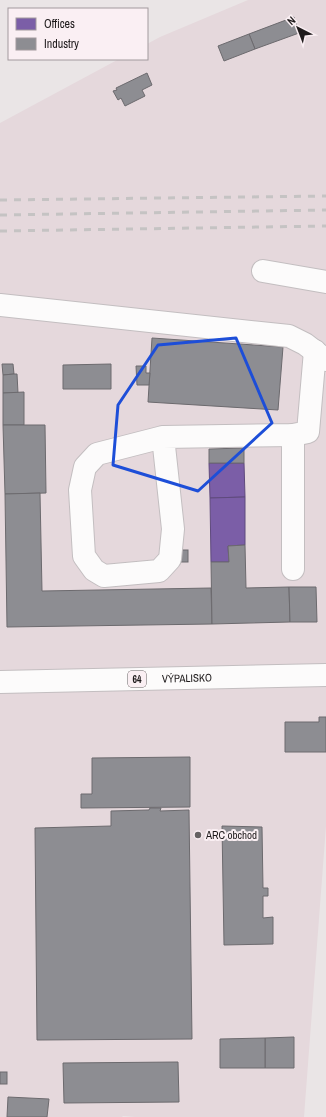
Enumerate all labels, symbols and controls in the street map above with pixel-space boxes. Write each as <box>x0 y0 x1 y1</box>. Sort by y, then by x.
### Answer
legend <box>8 8 148 60</box>
north arrow <box>278 8 318 48</box>
text: N <box>284 13 298 28</box>
text: Offices <box>44 16 75 32</box>
text: Industry <box>44 36 79 52</box>
street label: VÝPALISKO <box>162 670 212 686</box>
road number: 64 <box>128 671 146 687</box>
place label: ARC obchod <box>205 828 257 842</box>
marker: ARC obchod <box>193 830 203 840</box>

